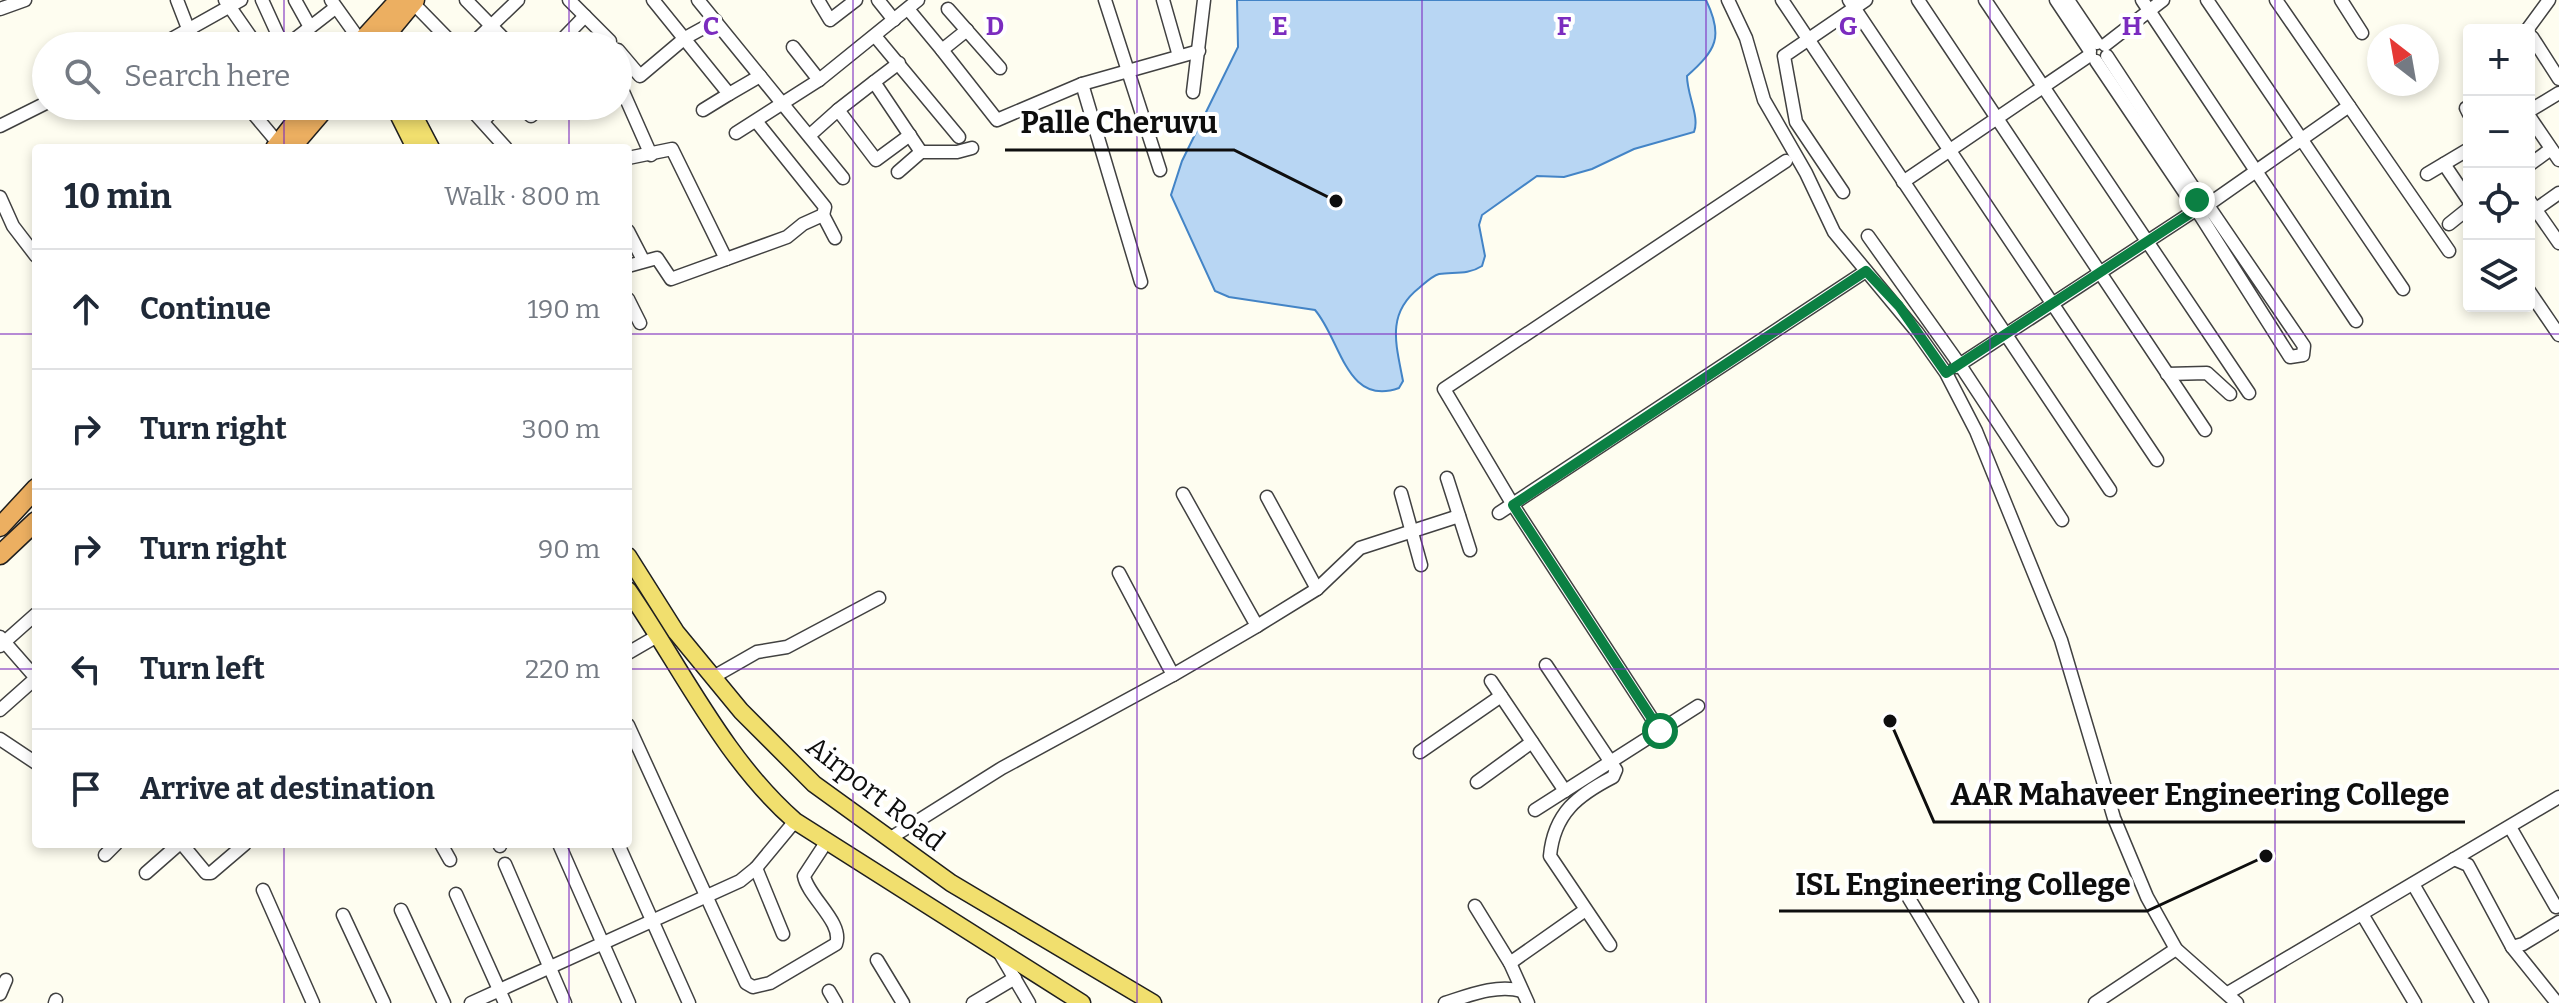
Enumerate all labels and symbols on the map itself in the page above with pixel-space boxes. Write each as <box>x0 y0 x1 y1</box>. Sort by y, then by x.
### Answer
text: C <box>703 11 719 42</box>
text: D <box>986 11 1004 42</box>
text: E <box>1272 11 1288 42</box>
text: F <box>1557 11 1572 42</box>
text: G <box>1839 11 1858 42</box>
text: H <box>2122 11 2142 42</box>
north arrow <box>2367 24 2439 96</box>
callout: Palle Cheruvu <box>1005 96 1234 150</box>
text: Palle Cheruvu <box>1020 105 1218 141</box>
route end <box>2179 182 2215 218</box>
route start <box>1642 713 1678 749</box>
street label: Airport Road <box>800 729 951 858</box>
callout: AAR Mahaveer Engineering College <box>1934 768 2465 822</box>
text: AAR Mahaveer Engineering College <box>1950 777 2450 813</box>
callout: ISL Engineering College <box>1779 857 2147 911</box>
text: ISL Engineering College <box>1795 867 2131 903</box>

